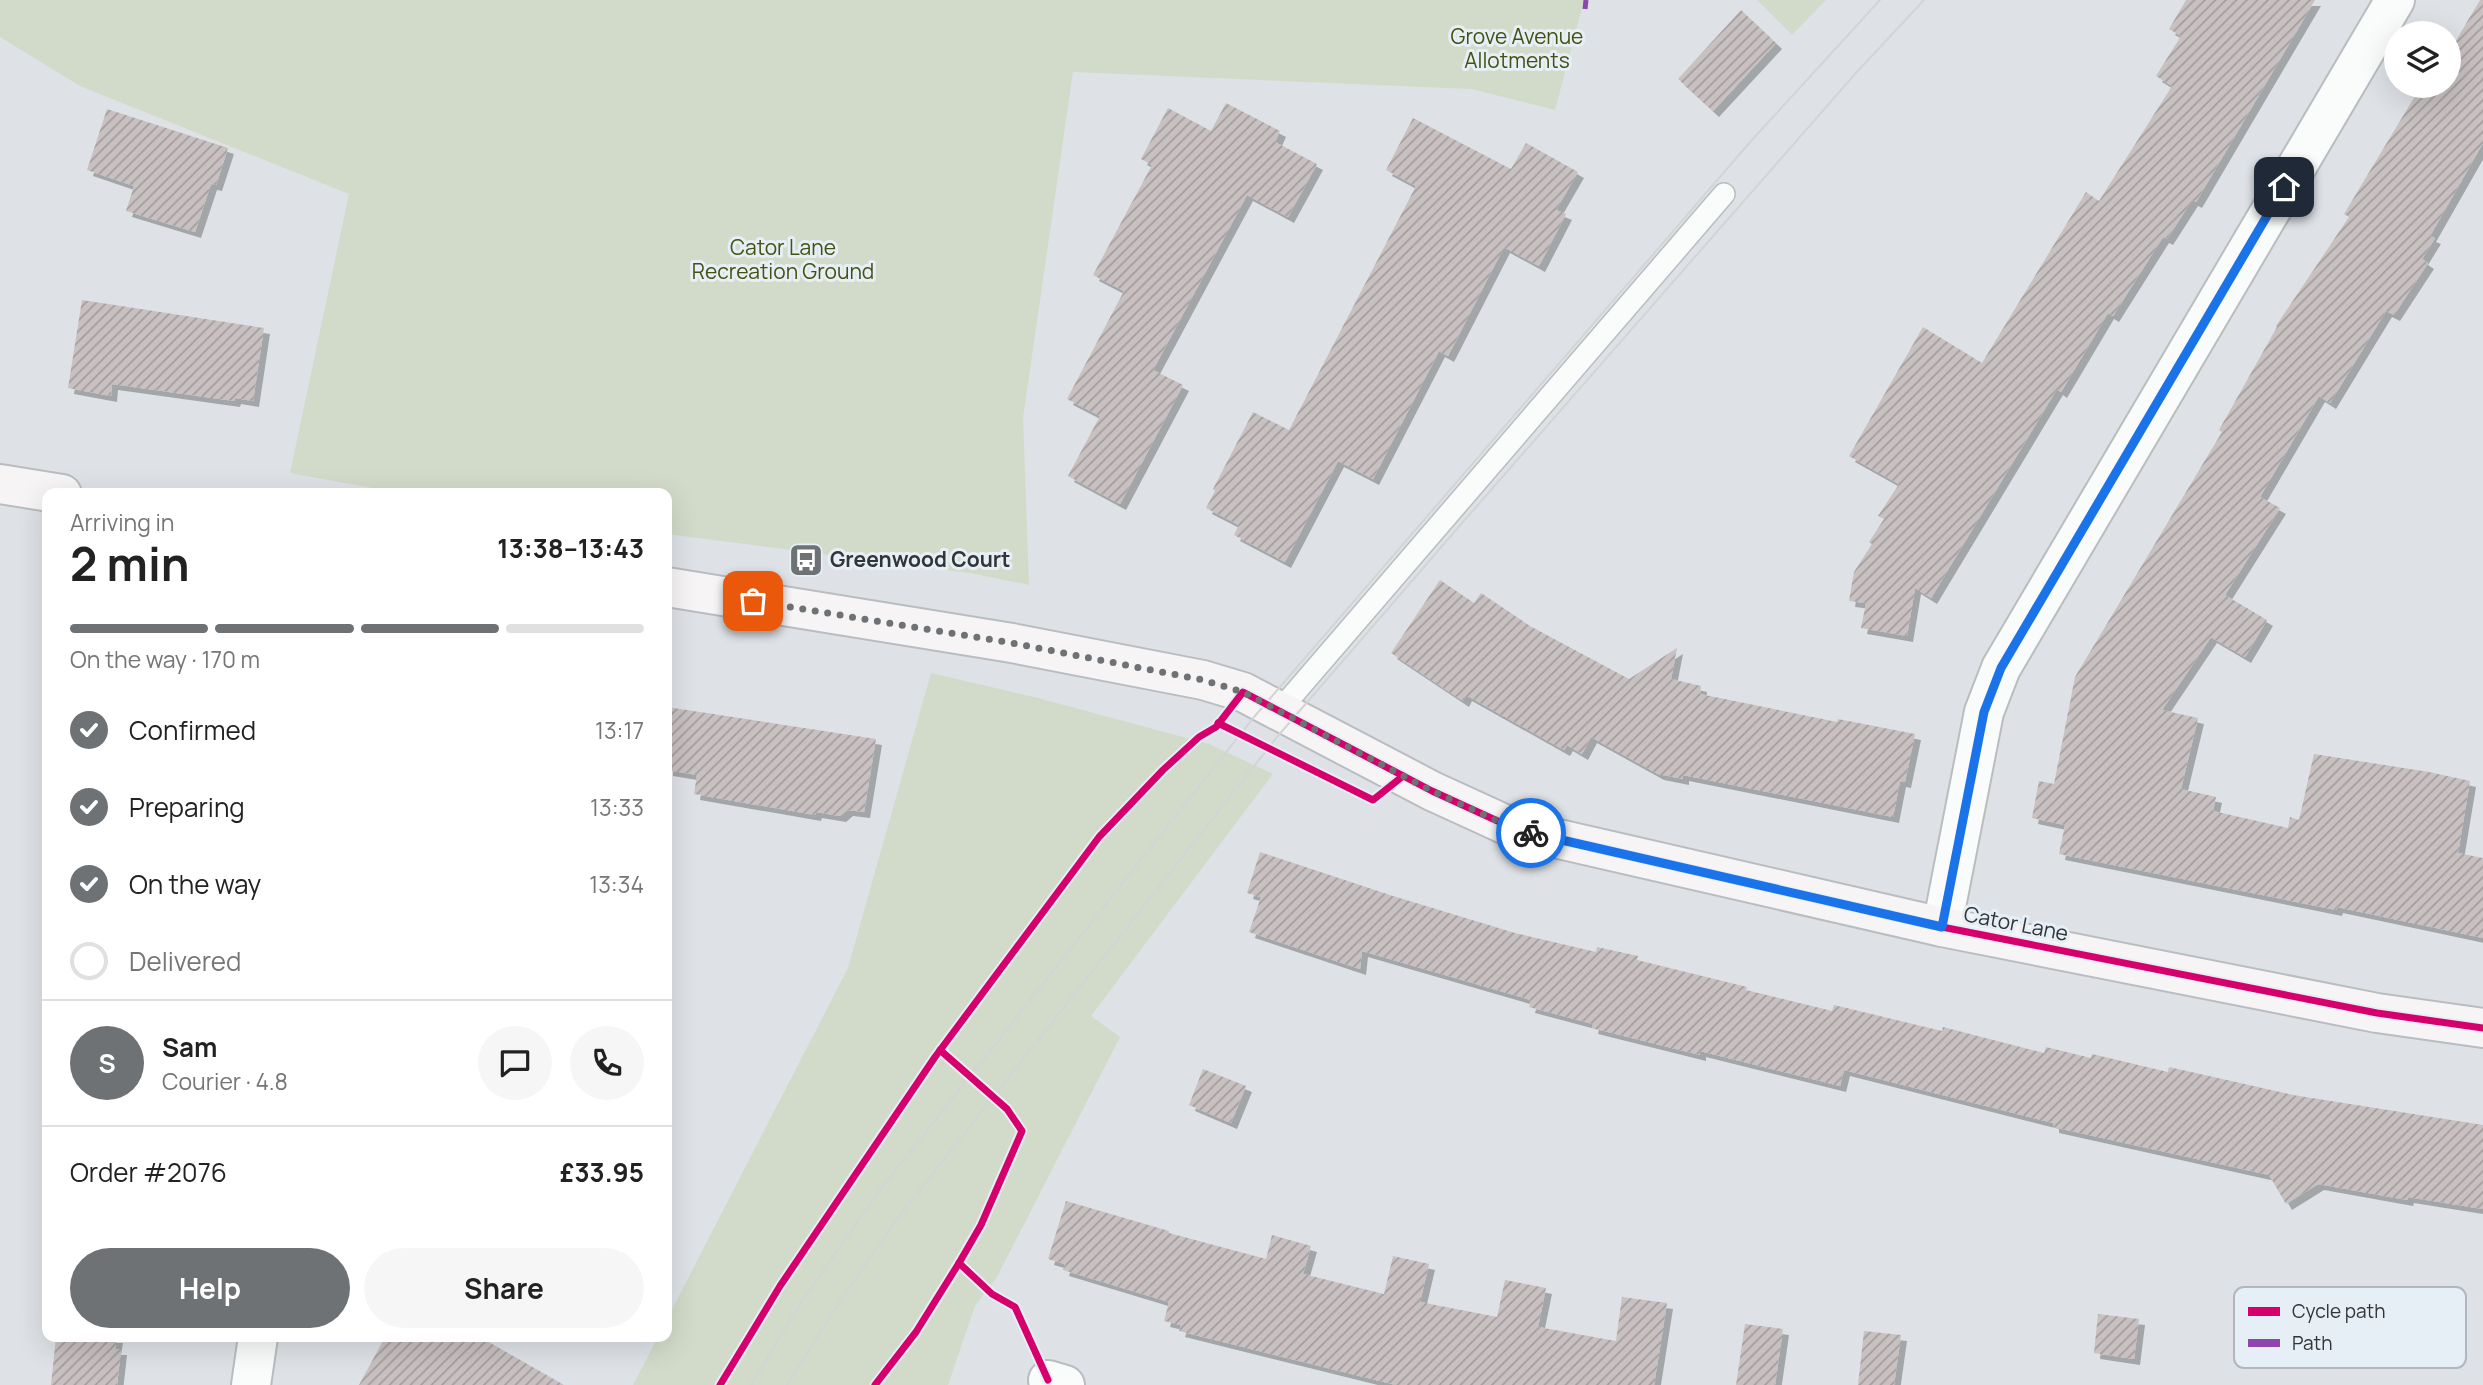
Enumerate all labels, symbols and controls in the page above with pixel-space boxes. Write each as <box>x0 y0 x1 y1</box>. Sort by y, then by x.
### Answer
map controls <box>2384 21 2461 98</box>
button: layers <box>2384 21 2461 98</box>
park label: Grove Avenue Allotments <box>1451 22 1583 74</box>
pin <box>2254 157 2314 217</box>
icon: home <box>2265 168 2303 206</box>
park label: Cator Lane Recreation Ground <box>692 233 874 285</box>
text: Arriving in <box>70 506 175 538</box>
text: 13:38–13:43 <box>497 530 644 566</box>
text: 2 min <box>70 532 190 595</box>
bus stop icon: Greenwood Court <box>787 541 825 579</box>
place label: Greenwood Court <box>830 545 1010 573</box>
pin <box>723 571 783 631</box>
icon: bag <box>734 582 772 620</box>
text: On the way · 170 m <box>70 643 260 675</box>
icon: check <box>70 711 108 749</box>
text: Confirmed <box>129 712 256 748</box>
text: 13:17 <box>595 714 644 746</box>
icon: check <box>70 788 108 826</box>
text: Preparing <box>129 789 245 825</box>
text: 13:33 <box>590 791 644 823</box>
courier <box>1496 798 1566 868</box>
icon: bike <box>1512 814 1550 852</box>
icon: check <box>70 865 108 903</box>
text: On the way <box>129 866 261 902</box>
text: 13:34 <box>589 868 644 900</box>
street label: Cator Lane <box>1962 899 2071 947</box>
text: Delivered <box>129 943 241 979</box>
button: chat <box>478 1026 552 1100</box>
button: phone <box>570 1026 644 1100</box>
text: Sam <box>162 1029 217 1065</box>
text: S <box>98 1045 116 1081</box>
text: Courier · 4.8 <box>162 1065 288 1097</box>
text: Order #2076 <box>70 1154 227 1190</box>
text: £33.95 <box>560 1154 644 1190</box>
button: Help <box>70 1248 350 1328</box>
button: Share <box>364 1248 644 1328</box>
legend <box>2234 1287 2466 1368</box>
text: Cycle path <box>2292 1298 2386 1324</box>
text: Path <box>2292 1330 2332 1356</box>

